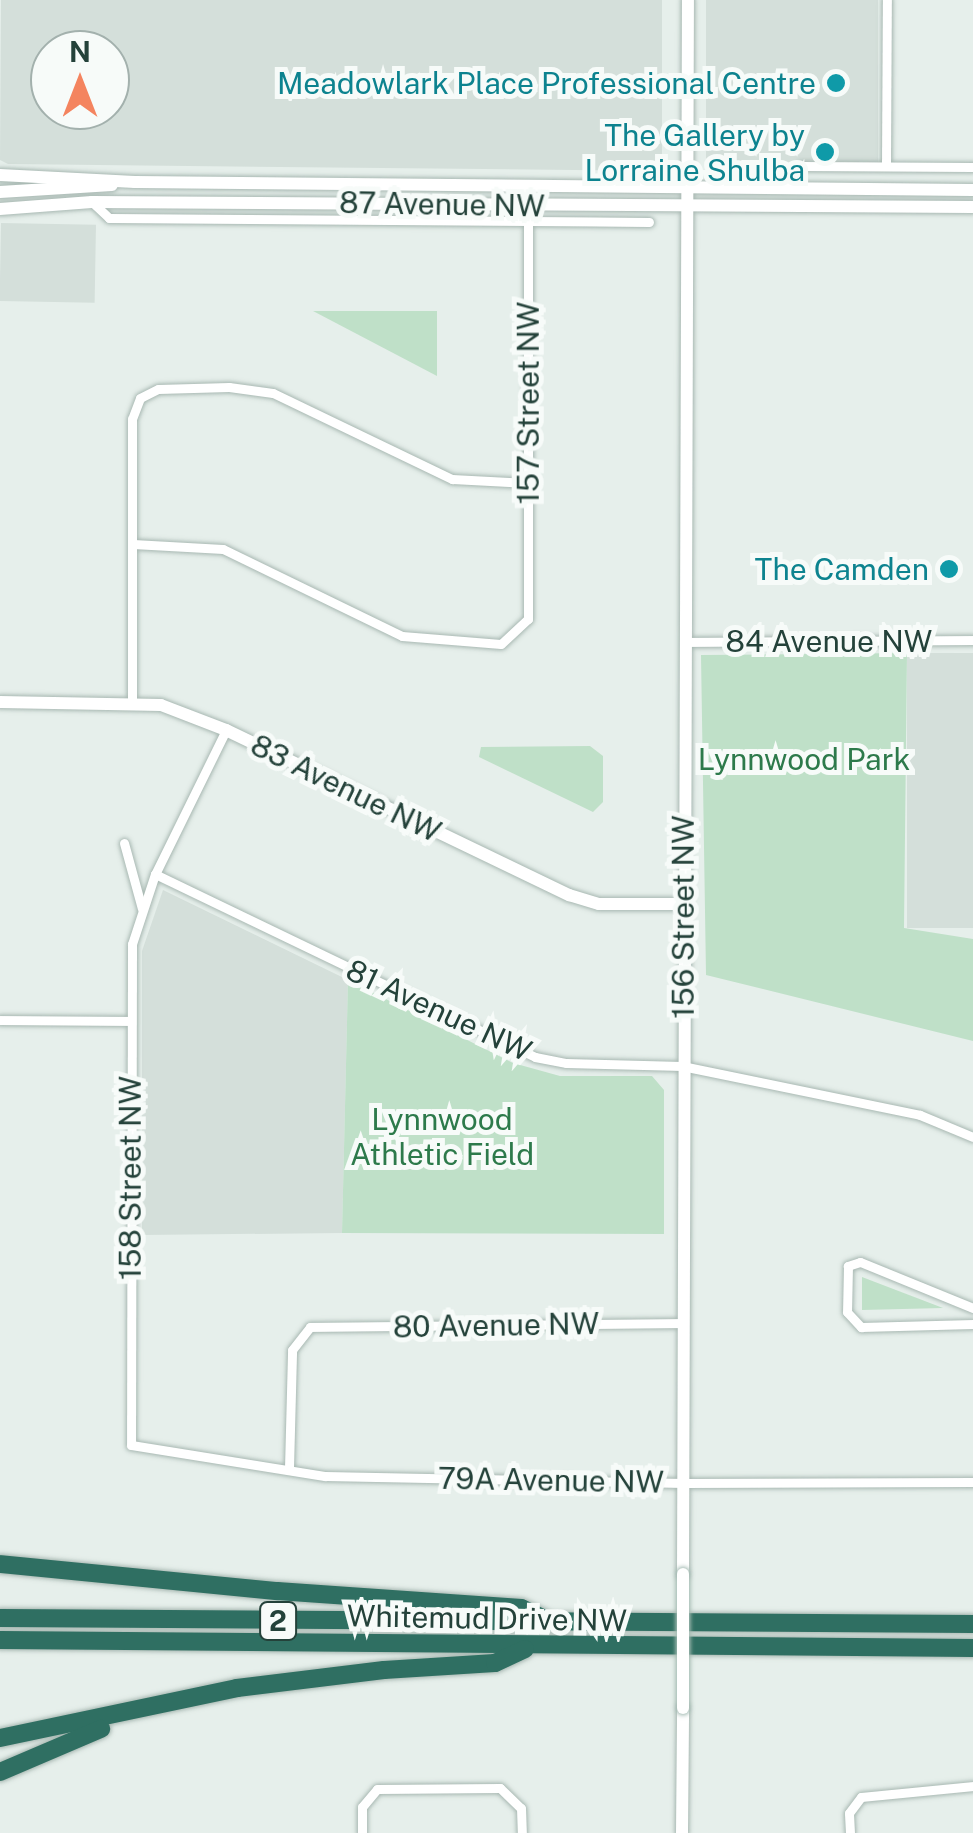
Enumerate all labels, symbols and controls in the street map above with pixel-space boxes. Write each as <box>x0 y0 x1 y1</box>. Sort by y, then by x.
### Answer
north arrow <box>30 30 130 130</box>
text: N <box>69 35 91 68</box>
place label: Meadowlark Place Professional Centre <box>277 65 816 101</box>
marker: Meadowlark Place Professional Centre <box>825 72 847 94</box>
place label: The Gallery by Lorraine Shulba <box>584 117 805 188</box>
marker: The Gallery by Lorraine Shulba <box>814 141 836 163</box>
street label: 87 Avenue NW <box>339 184 545 224</box>
street label: 157 Street NW <box>510 302 546 504</box>
place label: The Camden <box>754 551 929 587</box>
marker: The Camden <box>938 558 960 580</box>
street label: 84 Avenue NW <box>725 623 933 659</box>
street label: 83 Avenue NW <box>245 726 447 850</box>
park label: Lynnwood Park <box>698 741 910 777</box>
street label: 156 Street NW <box>665 815 701 1019</box>
street label: 81 Avenue NW <box>341 951 537 1069</box>
street label: 158 Street NW <box>112 1076 148 1280</box>
park label: Lynnwood Athletic Field <box>350 1101 534 1172</box>
street label: 80 Avenue NW <box>392 1305 600 1345</box>
street label: 79A Avenue NW <box>438 1460 664 1500</box>
road number: 2 <box>258 1598 298 1644</box>
street label: Whitemud Drive NW <box>346 1598 628 1638</box>

